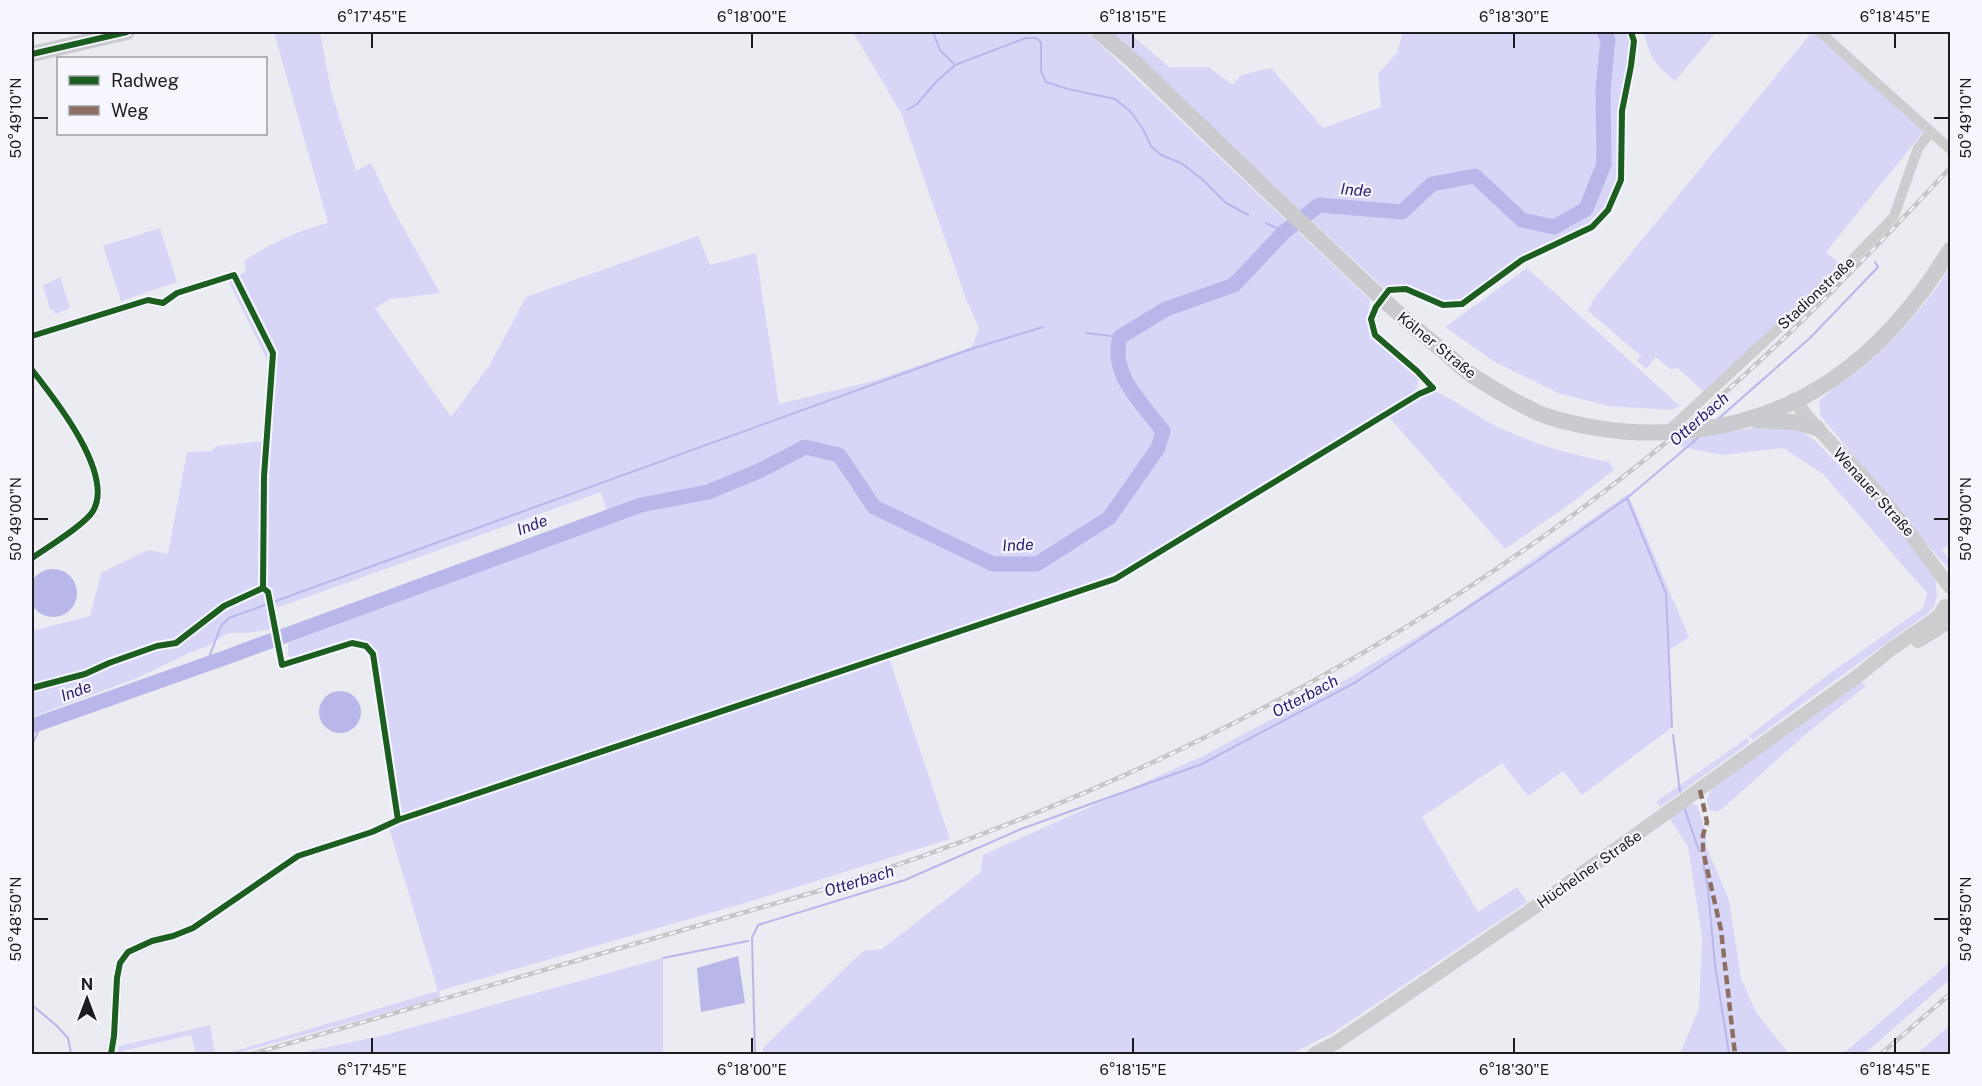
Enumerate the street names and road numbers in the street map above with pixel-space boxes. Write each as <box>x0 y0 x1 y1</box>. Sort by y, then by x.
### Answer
street label: Stadionstraße <box>1774 253 1858 333</box>
street label: Kölner Straße <box>1394 308 1480 382</box>
street label: Wenauer Straße <box>1830 444 1918 540</box>
street label: Hüchelner Straße <box>1534 827 1644 911</box>

